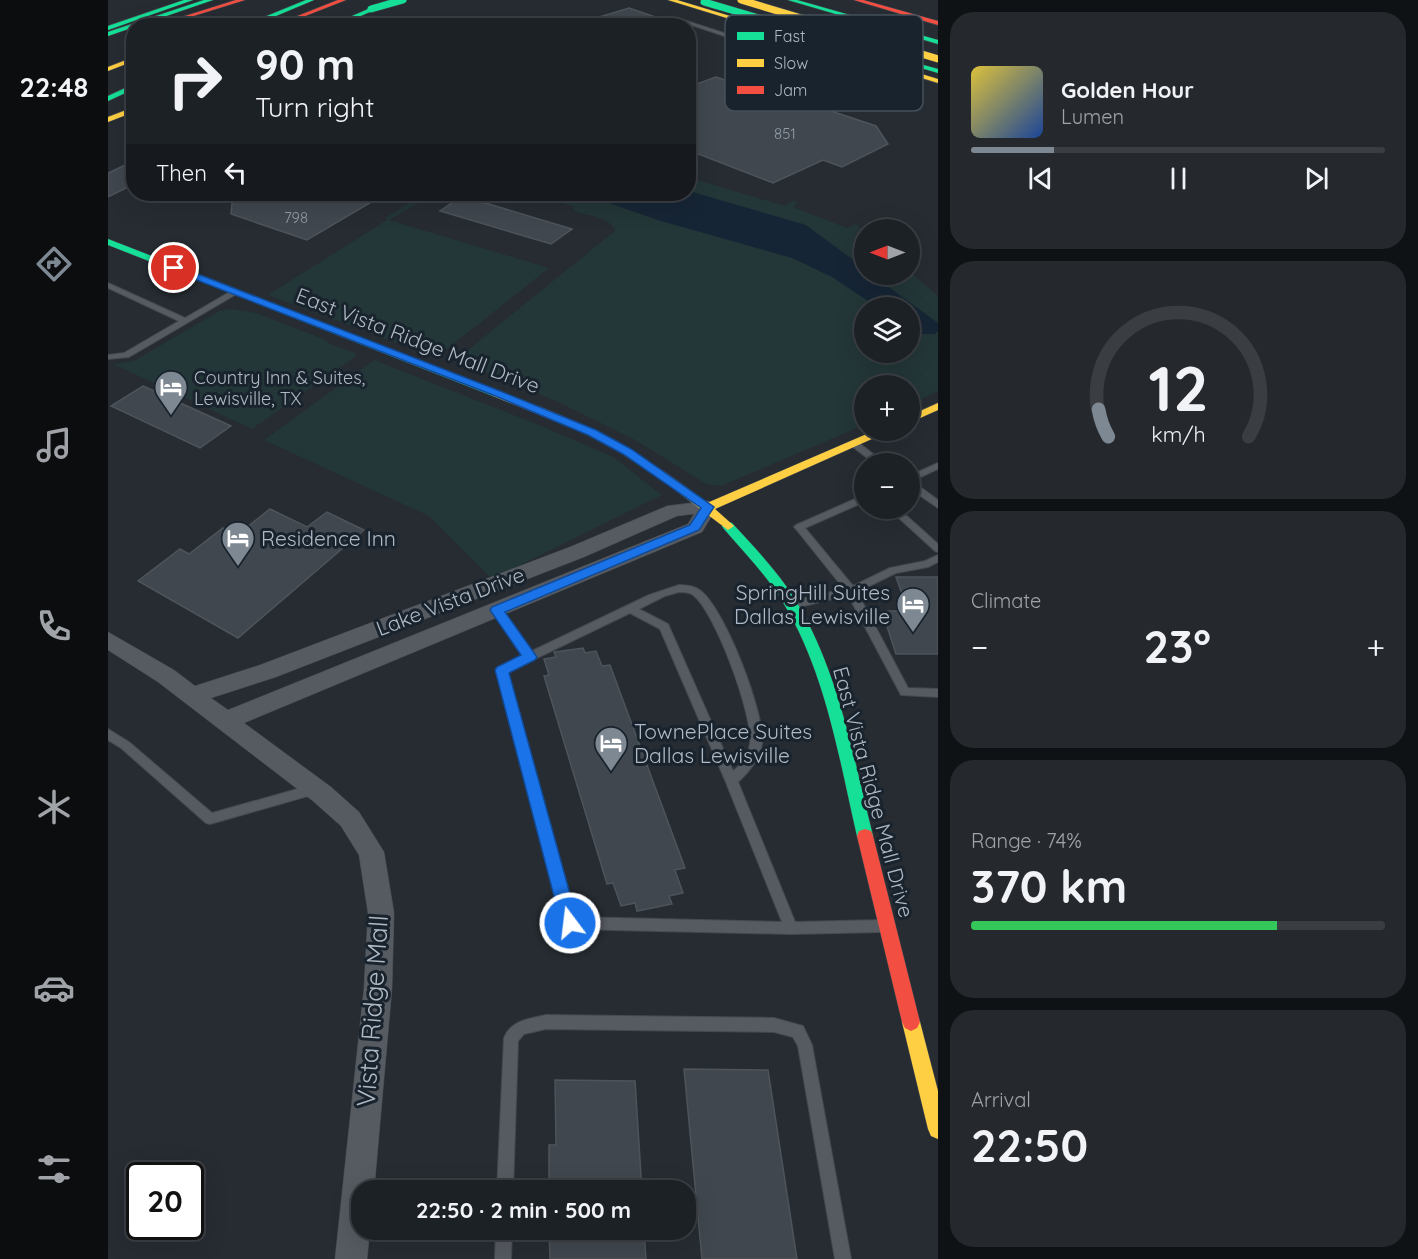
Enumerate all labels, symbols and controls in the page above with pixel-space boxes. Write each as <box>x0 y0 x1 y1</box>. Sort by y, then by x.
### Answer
legend <box>725 15 923 111</box>
text: Fast <box>774 26 805 46</box>
text: 90 m <box>255 38 355 91</box>
icon: right <box>156 42 234 120</box>
text: Slow <box>774 53 808 73</box>
text: 22:48 <box>20 70 88 104</box>
text: Golden Hour <box>1061 76 1194 104</box>
text: Jam <box>774 80 807 100</box>
text: Turn right <box>255 90 374 124</box>
text: Lumen <box>1061 104 1124 129</box>
house number: 851 <box>774 124 796 143</box>
icon: left <box>219 156 252 189</box>
text: Then <box>156 159 207 187</box>
icon: previous <box>1024 162 1057 195</box>
icon: pause <box>1162 162 1195 195</box>
icon: next <box>1300 162 1333 195</box>
house number: 798 <box>284 208 308 227</box>
north arrow <box>854 219 920 285</box>
map controls <box>854 219 920 519</box>
pin <box>148 242 199 293</box>
icon: directions <box>33 243 75 285</box>
icon: arrive <box>157 251 190 284</box>
street label: East Vista Ridge Mall Drive <box>293 281 543 399</box>
button: layers <box>854 297 920 363</box>
text: 12 <box>1148 349 1208 427</box>
place label: Country Inn & Suites, Lewisville, TX <box>194 366 365 410</box>
hotel icon: Country Inn & Suites, Lewisville, TX <box>153 369 189 416</box>
button: + <box>854 375 920 441</box>
text: km/h <box>1151 422 1205 448</box>
icon: music <box>33 424 75 466</box>
button: − <box>854 453 920 519</box>
hotel icon: Residence Inn <box>220 520 256 567</box>
place label: Residence Inn <box>261 525 396 551</box>
street label: Lake Vista Drive <box>372 561 528 641</box>
place label: SpringHill Suites Dallas Lewisville <box>734 579 890 629</box>
hotel icon: SpringHill Suites Dallas Lewisville <box>895 586 931 633</box>
text: Climate <box>971 588 1041 613</box>
icon: phone <box>33 605 75 647</box>
text: 23° <box>1144 618 1211 674</box>
text: − <box>971 626 988 667</box>
text: + <box>1366 626 1385 667</box>
street label: East Vista Ridge Mall Drive <box>828 664 920 920</box>
place label: TownePlace Suites Dallas Lewisville <box>634 718 812 768</box>
hotel icon: TownePlace Suites Dallas Lewisville <box>593 725 629 772</box>
icon: climate <box>33 786 75 828</box>
text: Range · 74% <box>971 828 1082 853</box>
text: 370 km <box>971 858 1127 914</box>
position arrow <box>538 891 602 955</box>
street label: Vista Ridge Mall <box>349 914 395 1108</box>
icon: car <box>33 967 75 1009</box>
text: Arrival <box>971 1087 1031 1112</box>
text: 22:50 <box>971 1117 1088 1173</box>
icon: filters <box>33 1148 75 1190</box>
speed limit sign: 20 <box>126 1162 204 1240</box>
text: 22:50 · 2 min · 500 m <box>416 1196 631 1224</box>

